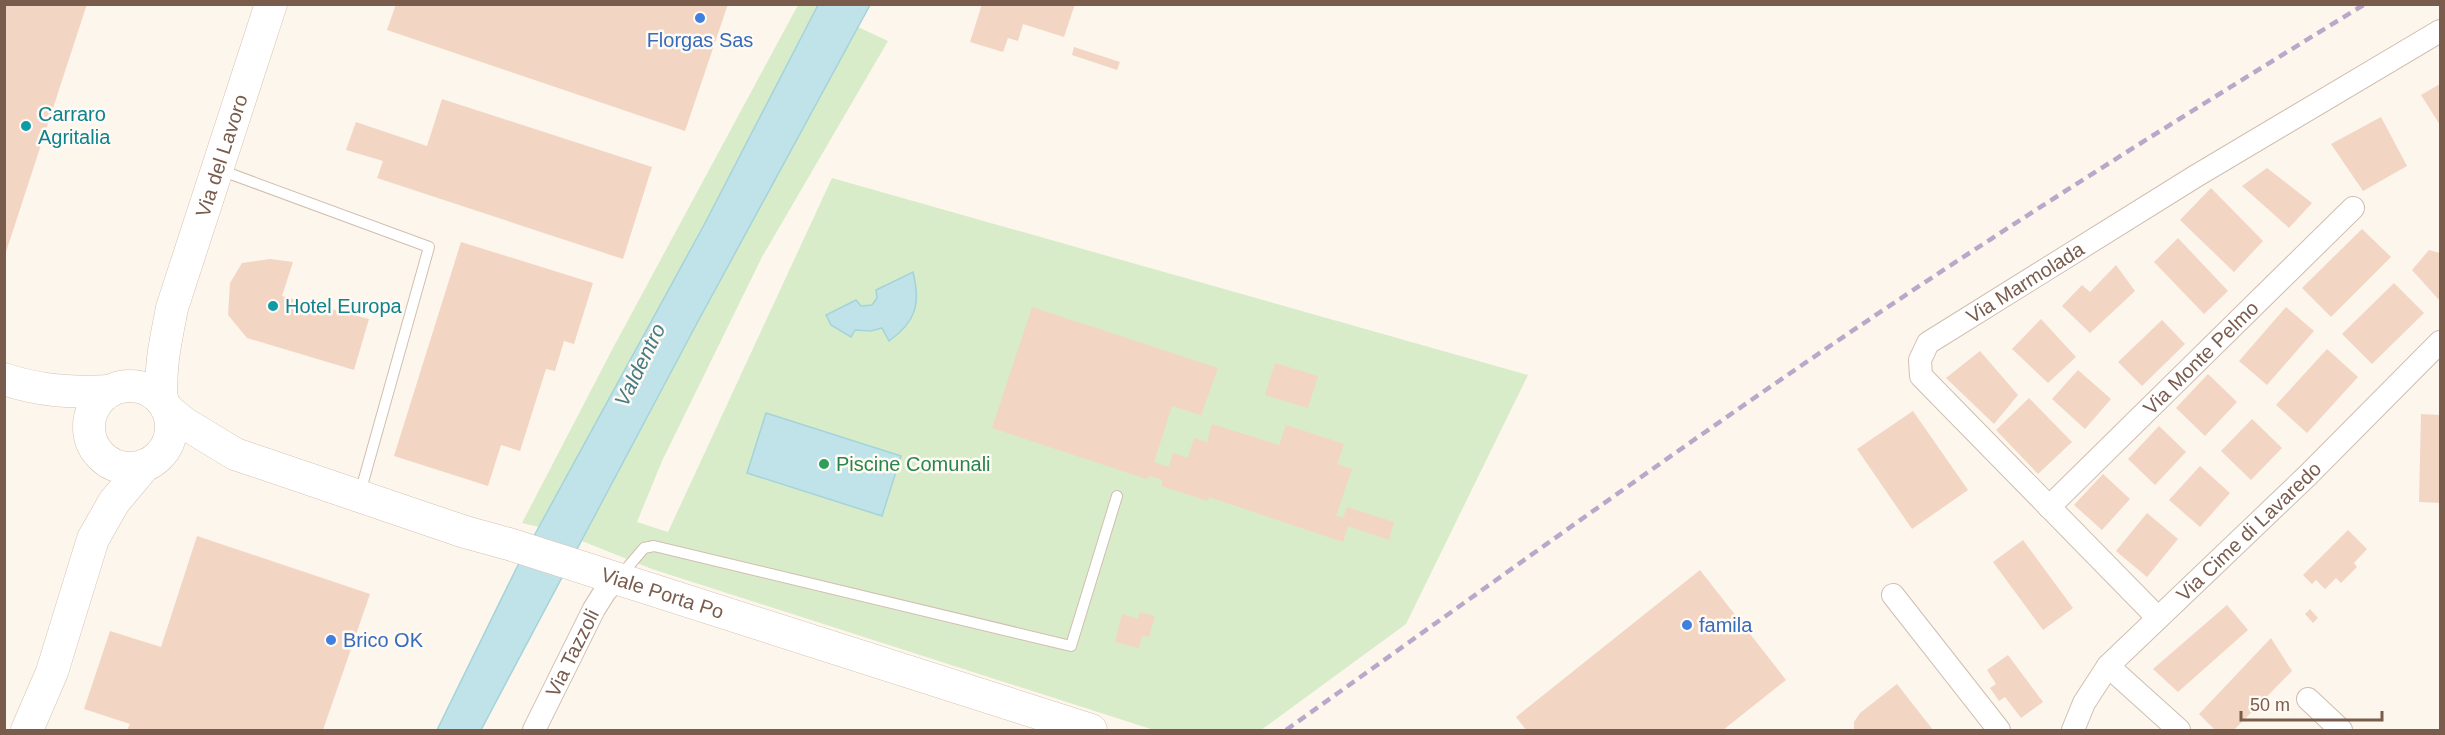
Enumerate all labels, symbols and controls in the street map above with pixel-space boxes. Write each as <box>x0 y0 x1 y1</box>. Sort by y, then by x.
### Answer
marker: Florgas Sas <box>693 11 707 25</box>
place label: Florgas Sas <box>647 29 753 51</box>
street label: Via del Lavoro <box>191 92 252 220</box>
place label: Carraro Agritalia <box>38 103 111 148</box>
marker: Carraro Agritalia <box>19 119 33 133</box>
street label: Via Marmolada <box>1962 237 2089 327</box>
place label: Hotel Europa <box>285 295 403 317</box>
street label: Via Monte Pelmo <box>2139 296 2263 419</box>
marker: Hotel Europa <box>266 299 280 313</box>
water label: Valdentro <box>610 319 670 410</box>
place label: Piscine Comunali <box>836 453 991 475</box>
marker: Piscine Comunali <box>817 457 831 471</box>
street label: Via Cime di Lavaredo <box>2172 458 2325 605</box>
street label: Viale Porta Po <box>598 563 727 623</box>
street label: Via Tazzoli <box>541 606 603 700</box>
place label: famila <box>1699 614 1753 636</box>
marker: famila <box>1680 618 1694 632</box>
place label: Brico OK <box>343 629 424 651</box>
marker: Brico OK <box>324 633 338 647</box>
scale bar <box>2241 684 2382 722</box>
text: 50 m <box>2250 695 2290 715</box>

